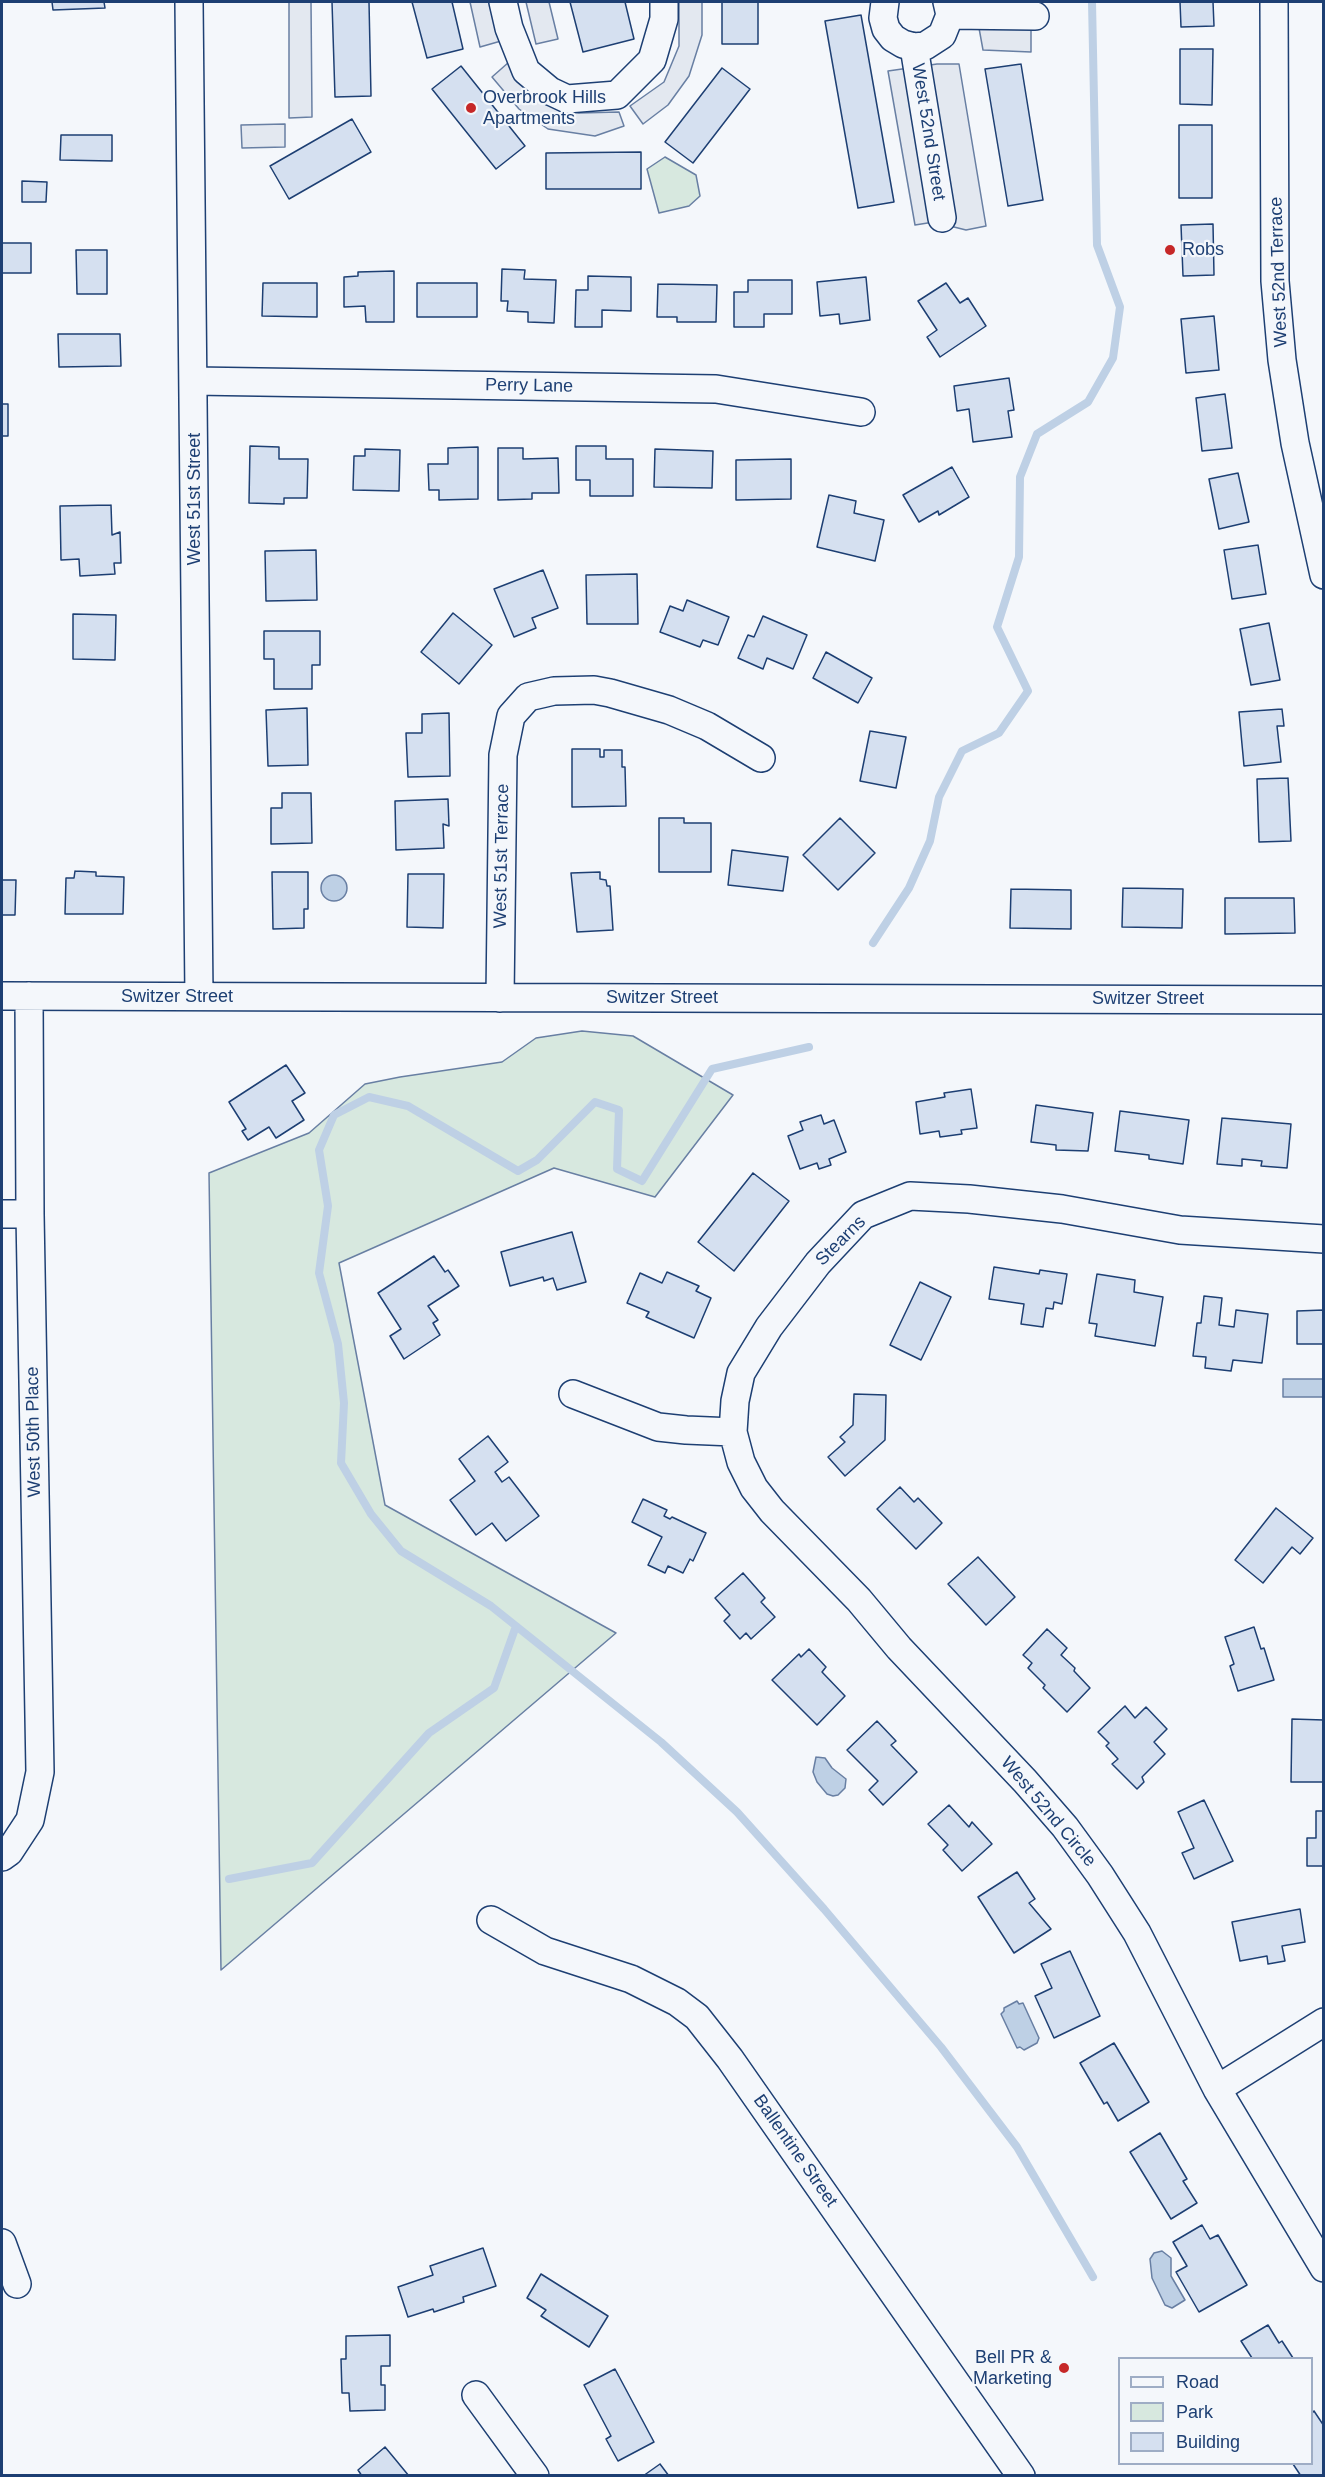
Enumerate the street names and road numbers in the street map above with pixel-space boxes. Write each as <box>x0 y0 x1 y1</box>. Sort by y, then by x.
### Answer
street label: West 52nd Street <box>906 62 950 202</box>
street label: West 52nd Terrace <box>1266 196 1292 348</box>
street label: Perry Lane <box>485 374 573 398</box>
street label: West 51st Street <box>184 433 206 565</box>
street label: West 51st Terrace <box>490 783 514 929</box>
street label: Switzer Street <box>121 986 233 1008</box>
street label: Switzer Street <box>606 987 718 1009</box>
street label: Switzer Street <box>1092 988 1204 1010</box>
street label: Stearns <box>811 1211 871 1271</box>
street label: West 50th Place <box>22 1366 46 1498</box>
street label: West 52nd Circle <box>996 1753 1100 1871</box>
street label: Ballentine Street <box>748 2091 842 2211</box>

